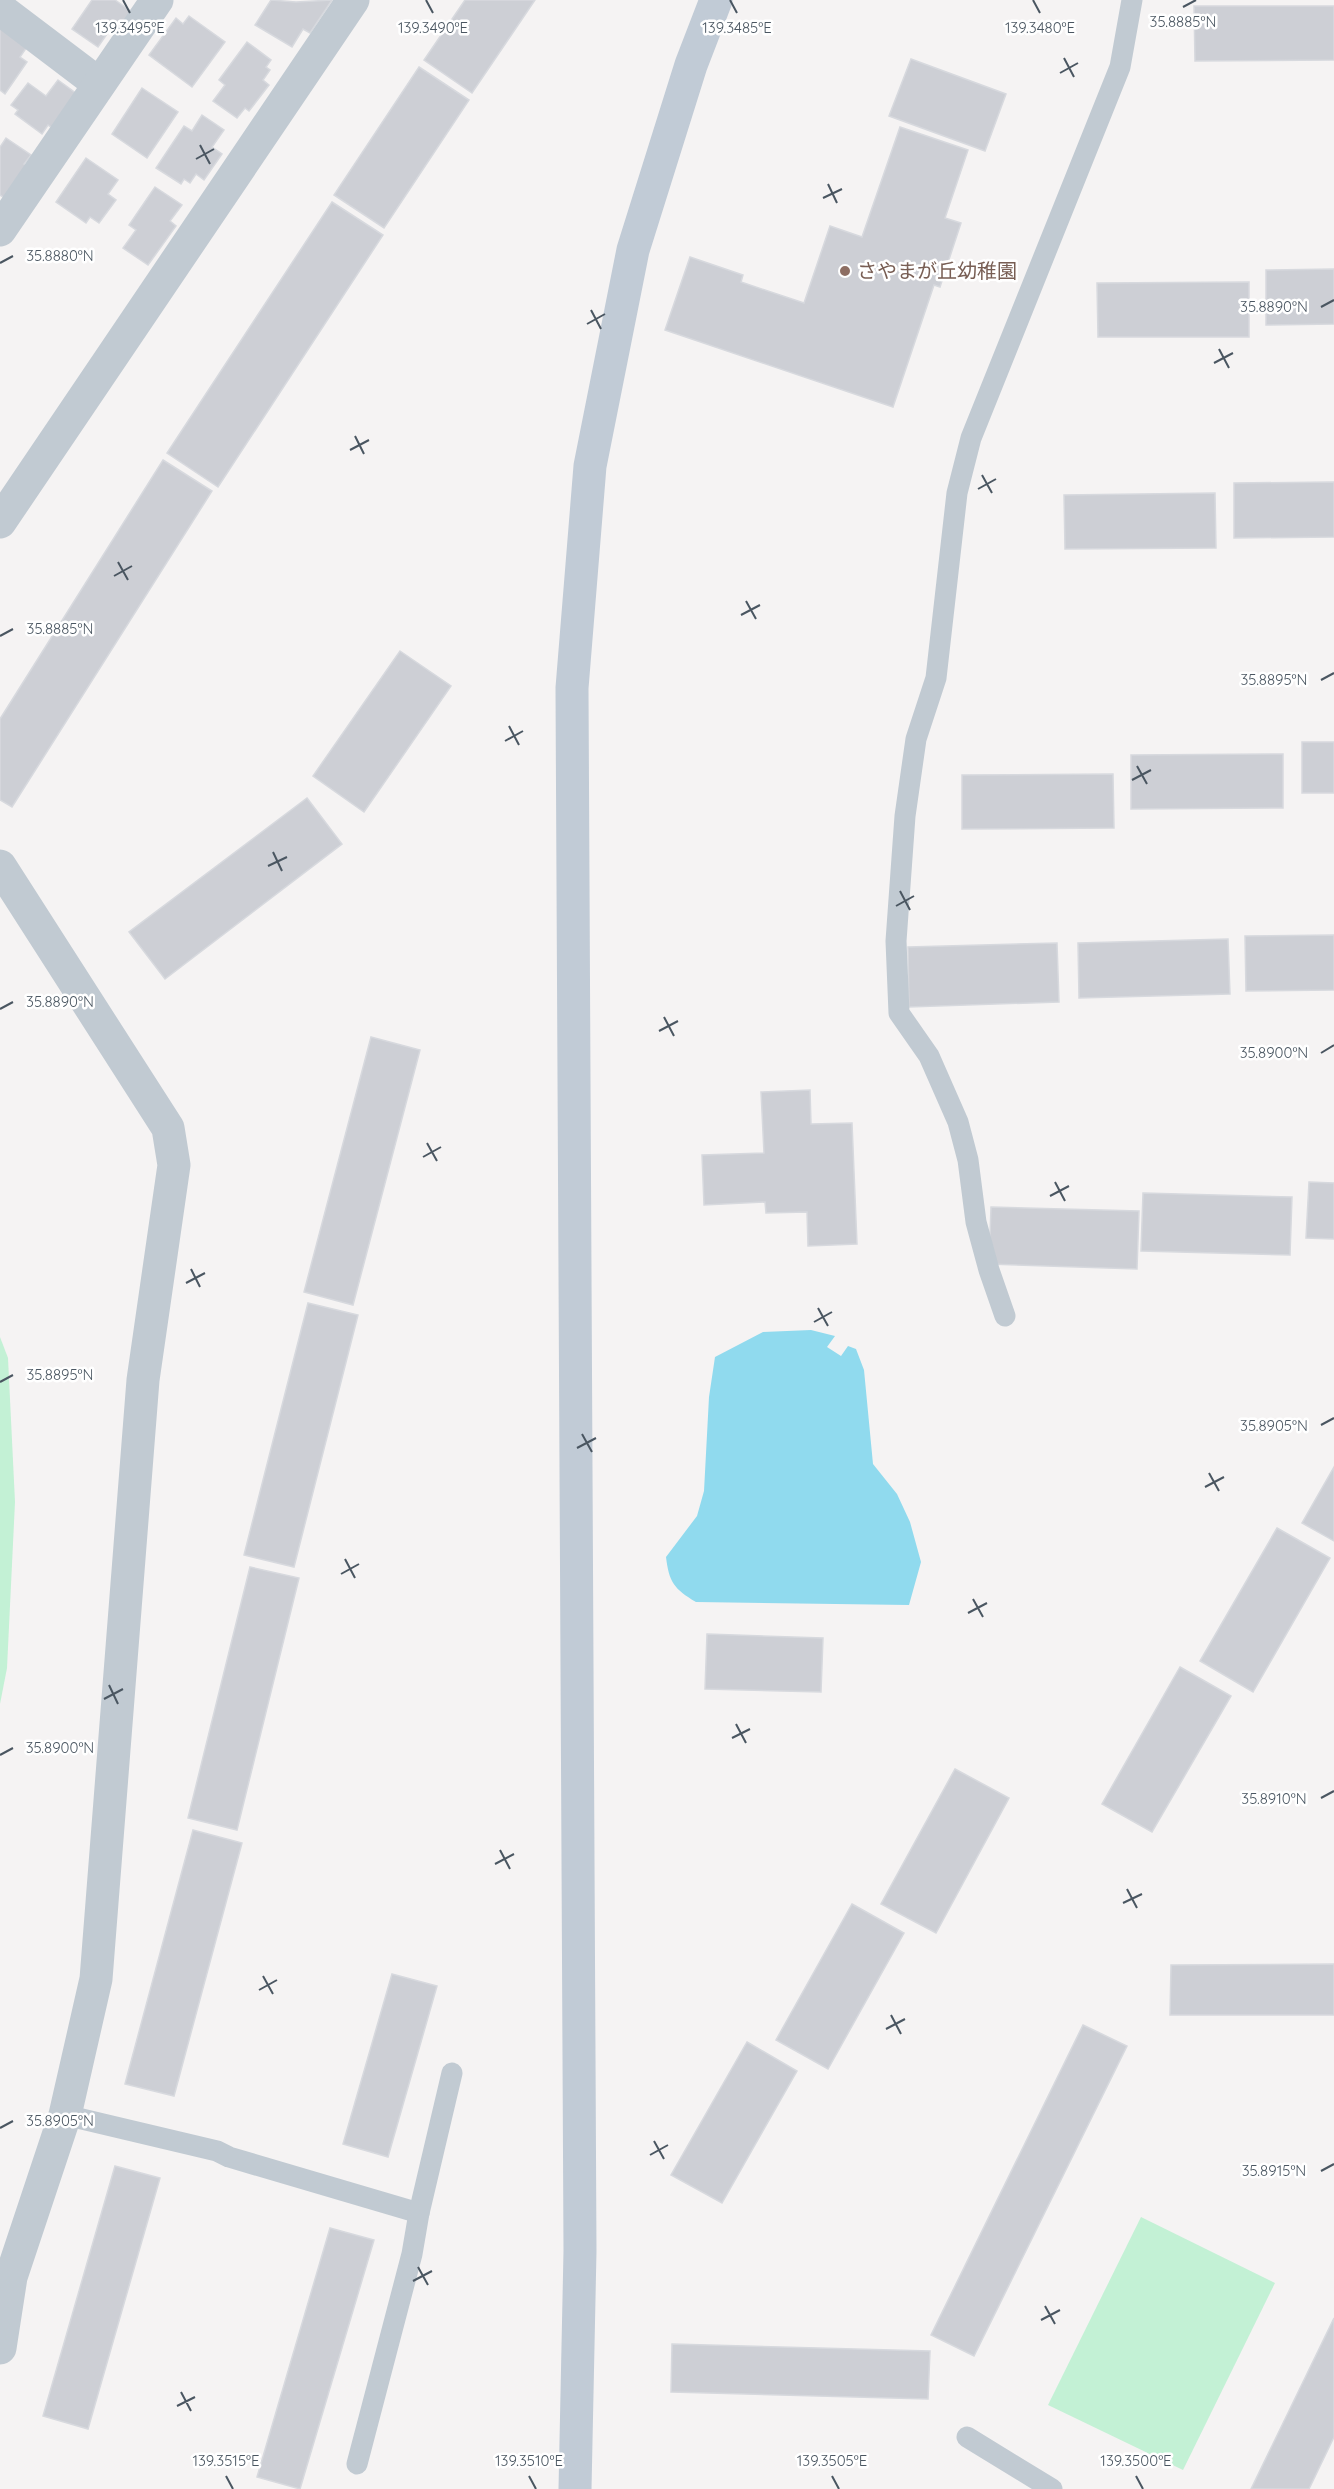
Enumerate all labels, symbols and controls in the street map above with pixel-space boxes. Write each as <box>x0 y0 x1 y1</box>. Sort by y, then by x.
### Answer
text: 35.8885°N <box>1150 12 1216 31</box>
text: 139.3495°E <box>95 18 165 37</box>
text: 139.3490°E <box>398 18 468 37</box>
text: 139.3485°E <box>702 18 772 37</box>
text: 139.3480°E <box>1005 18 1075 37</box>
text: 35.8880°N <box>26 246 94 265</box>
place label: さやまが丘幼稚園 <box>857 258 1017 283</box>
marker: さやまが丘幼稚園 <box>838 264 852 278</box>
text: 35.8890°N <box>1240 297 1308 316</box>
text: 35.8885°N <box>27 619 93 638</box>
text: 35.8895°N <box>1240 670 1308 689</box>
text: 35.8890°N <box>26 992 94 1011</box>
text: 35.8900°N <box>1240 1043 1308 1062</box>
text: 35.8895°N <box>26 1365 94 1384</box>
text: 35.8905°N <box>1240 1416 1308 1435</box>
text: 35.8900°N <box>26 1738 94 1757</box>
text: 35.8910°N <box>1241 1789 1307 1808</box>
text: 35.8905°N <box>26 2111 94 2130</box>
text: 35.8915°N <box>1242 2161 1306 2180</box>
text: 139.3515°E <box>192 2451 260 2470</box>
text: 139.3510°E <box>495 2451 563 2470</box>
text: 139.3505°E <box>797 2451 867 2470</box>
text: 139.3500°E <box>1100 2451 1172 2470</box>

